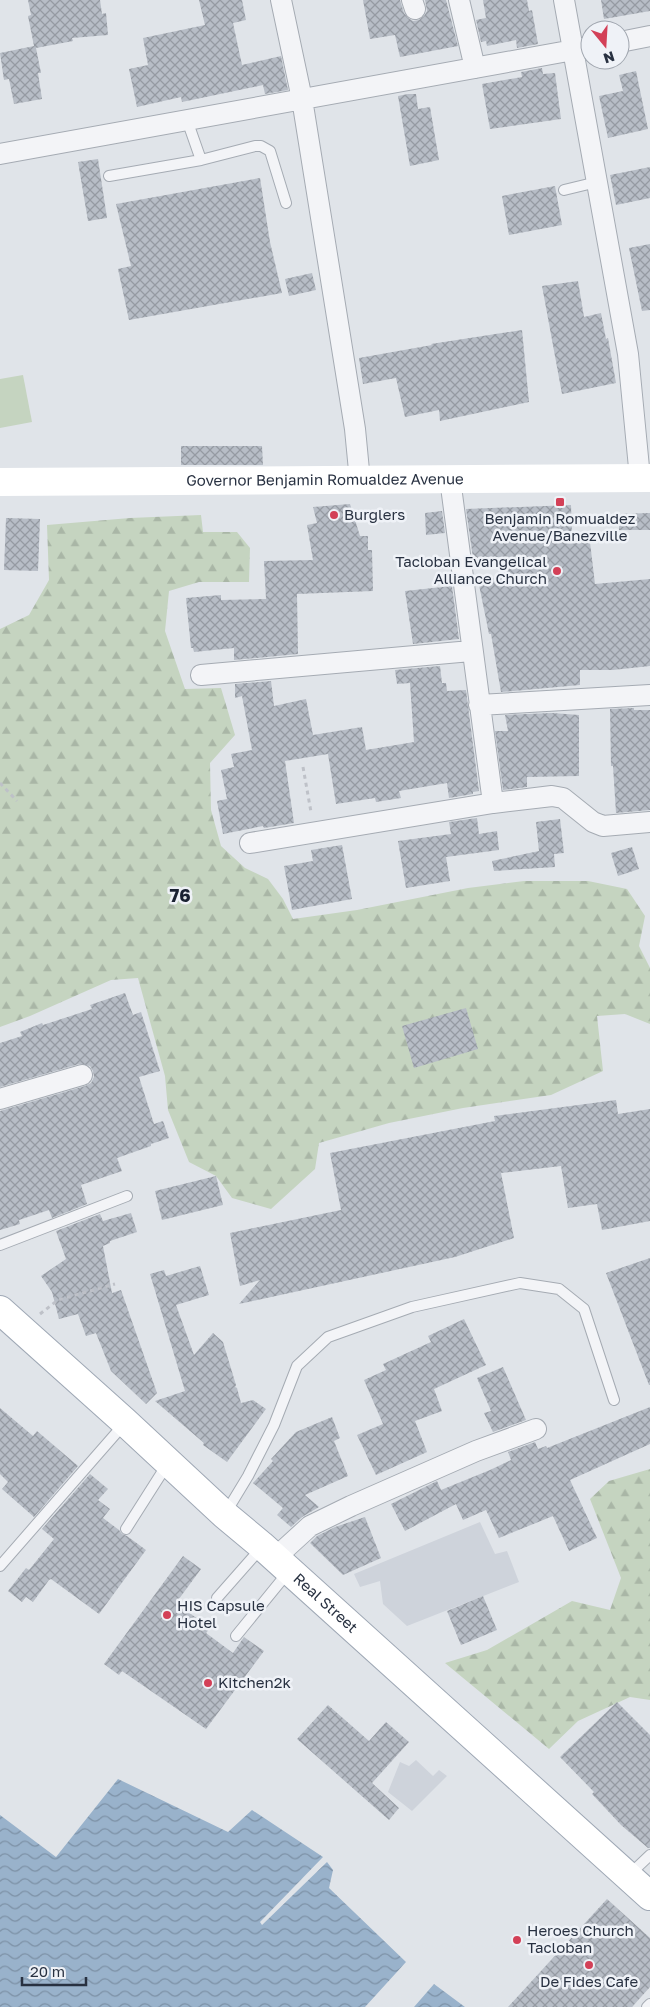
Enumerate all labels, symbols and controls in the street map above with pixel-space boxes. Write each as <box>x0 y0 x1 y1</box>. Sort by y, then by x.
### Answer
north arrow <box>580 20 630 70</box>
text: N <box>601 48 617 68</box>
street label: Governor Benjamin Romualdez Avenue <box>186 469 464 489</box>
marker: Benjamin Romualdez Avenue/Banezville <box>554 496 566 508</box>
place label: Burglers <box>344 505 405 523</box>
marker: Burglers <box>328 509 340 521</box>
place label: Benjamin Romualdez Avenue/Banezville <box>485 509 636 544</box>
place label: Tacloban Evangelical Alliance Church <box>395 552 547 587</box>
marker: Tacloban Evangelical Alliance Church <box>551 565 563 577</box>
district label: 76 <box>169 884 191 906</box>
street label: Real Street <box>290 1569 362 1636</box>
place label: HIS Capsule Hotel <box>177 1596 265 1631</box>
marker: HIS Capsule Hotel <box>161 1609 173 1621</box>
place label: Kitchen2k <box>218 1673 291 1691</box>
marker: Kitchen2k <box>202 1677 214 1689</box>
place label: Heroes Church Tacloban <box>527 1921 634 1956</box>
marker: Heroes Church Tacloban <box>511 1934 523 1946</box>
scale bar <box>22 1954 86 1986</box>
marker: De Fides Cafe <box>583 1959 595 1971</box>
text: 20 m <box>30 1962 65 1980</box>
place label: De Fides Cafe <box>540 1972 638 1990</box>

